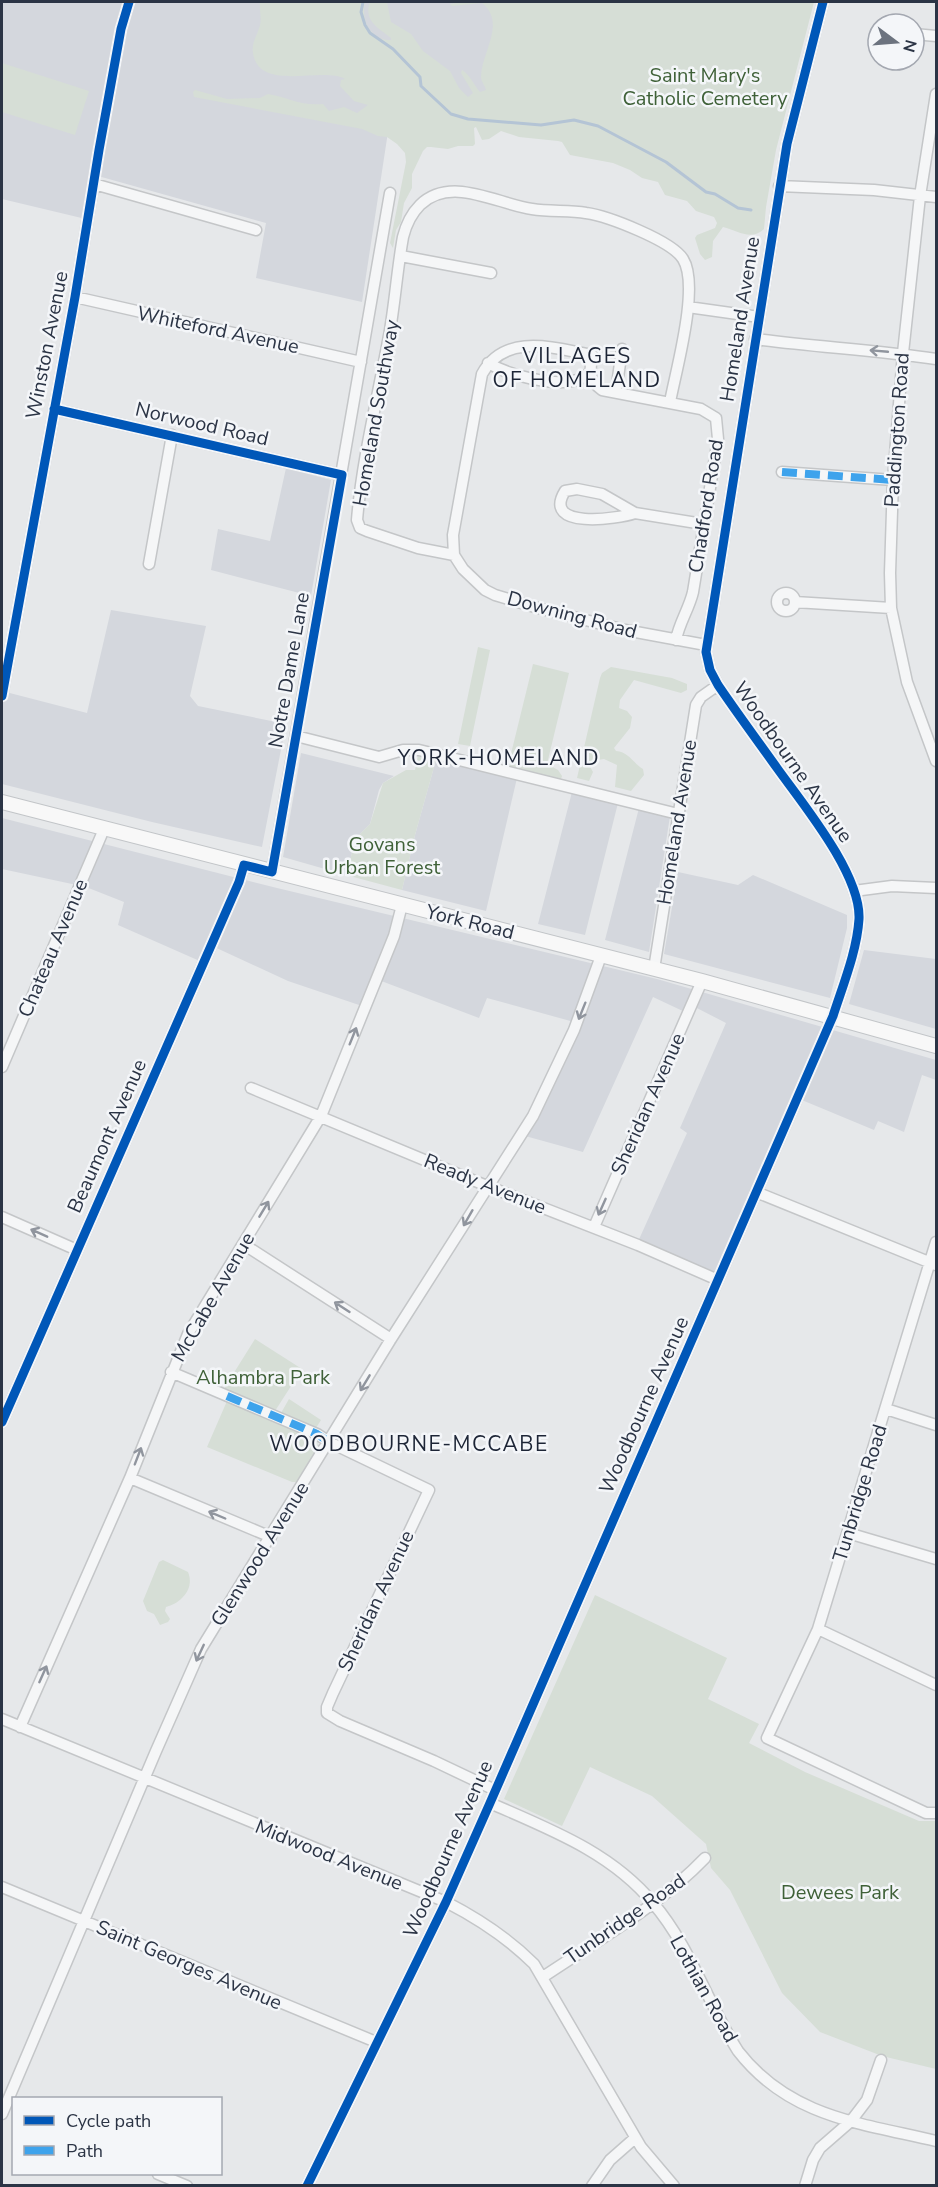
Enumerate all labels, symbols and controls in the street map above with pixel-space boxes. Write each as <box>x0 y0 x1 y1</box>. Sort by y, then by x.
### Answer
north arrow <box>866 12 926 72</box>
text: N <box>897 37 922 55</box>
park label: Saint Mary's Catholic Cemetery <box>623 62 788 112</box>
street label: Homeland Avenue <box>714 234 766 404</box>
street label: Winston Avenue <box>19 269 75 421</box>
street label: Whiteford Avenue <box>135 300 301 360</box>
street label: Homeland Southway <box>346 317 406 508</box>
district label: VILLAGES OF HOMELAND <box>492 342 662 394</box>
one-way arrow <box>869 345 889 356</box>
street label: Paddington Road <box>878 352 916 508</box>
street label: Norwood Road <box>133 396 271 452</box>
street label: Chadford Road <box>682 437 730 575</box>
street label: Downing Road <box>504 585 640 645</box>
street label: Notre Dame Lane <box>262 590 316 750</box>
street label: Woodbourne Avenue <box>727 676 859 848</box>
street label: Homeland Avenue <box>651 737 703 907</box>
district label: YORK-HOMELAND <box>397 744 600 772</box>
park label: Govans Urban Forest <box>324 831 441 881</box>
street label: Chateau Avenue <box>12 875 94 1021</box>
street label: York Road <box>422 898 517 946</box>
one-way arrow <box>576 1001 587 1019</box>
one-way arrow <box>348 1027 359 1045</box>
street label: Sheridan Avenue <box>605 1029 691 1179</box>
street label: Beaumont Avenue <box>61 1055 153 1217</box>
street label: Ready Avenue <box>420 1147 550 1221</box>
one-way arrow <box>596 1198 608 1216</box>
one-way arrow <box>259 1201 271 1218</box>
one-way arrow <box>462 1209 474 1226</box>
one-way arrow <box>30 1227 48 1238</box>
street label: McCabe Avenue <box>165 1227 261 1367</box>
one-way arrow <box>334 1301 351 1313</box>
street label: Woodbourne Avenue <box>593 1312 695 1498</box>
park label: Alhambra Park <box>196 1364 331 1391</box>
one-way arrow <box>358 1374 370 1391</box>
street label: Tunbridge Road <box>826 1421 894 1565</box>
district label: WOODBOURNE-MCCABE <box>269 1430 549 1458</box>
one-way arrow <box>133 1448 144 1466</box>
street label: Glenwood Avenue <box>205 1476 315 1632</box>
one-way arrow <box>208 1509 227 1520</box>
street label: Sheridan Avenue <box>331 1526 421 1676</box>
one-way arrow <box>194 1644 206 1662</box>
one-way arrow <box>38 1665 50 1683</box>
street label: Woodbourne Avenue <box>397 1756 499 1942</box>
street label: Midwood Avenue <box>251 1813 407 1897</box>
street label: Tunbridge Road <box>559 1867 691 1971</box>
park label: Dewees Park <box>781 1879 900 1906</box>
street label: Saint Georges Avenue <box>92 1914 286 2016</box>
street label: Lothian Road <box>663 1931 745 2047</box>
legend <box>12 2097 222 2175</box>
text: Cycle path <box>66 2109 151 2133</box>
text: Path <box>66 2139 103 2163</box>

